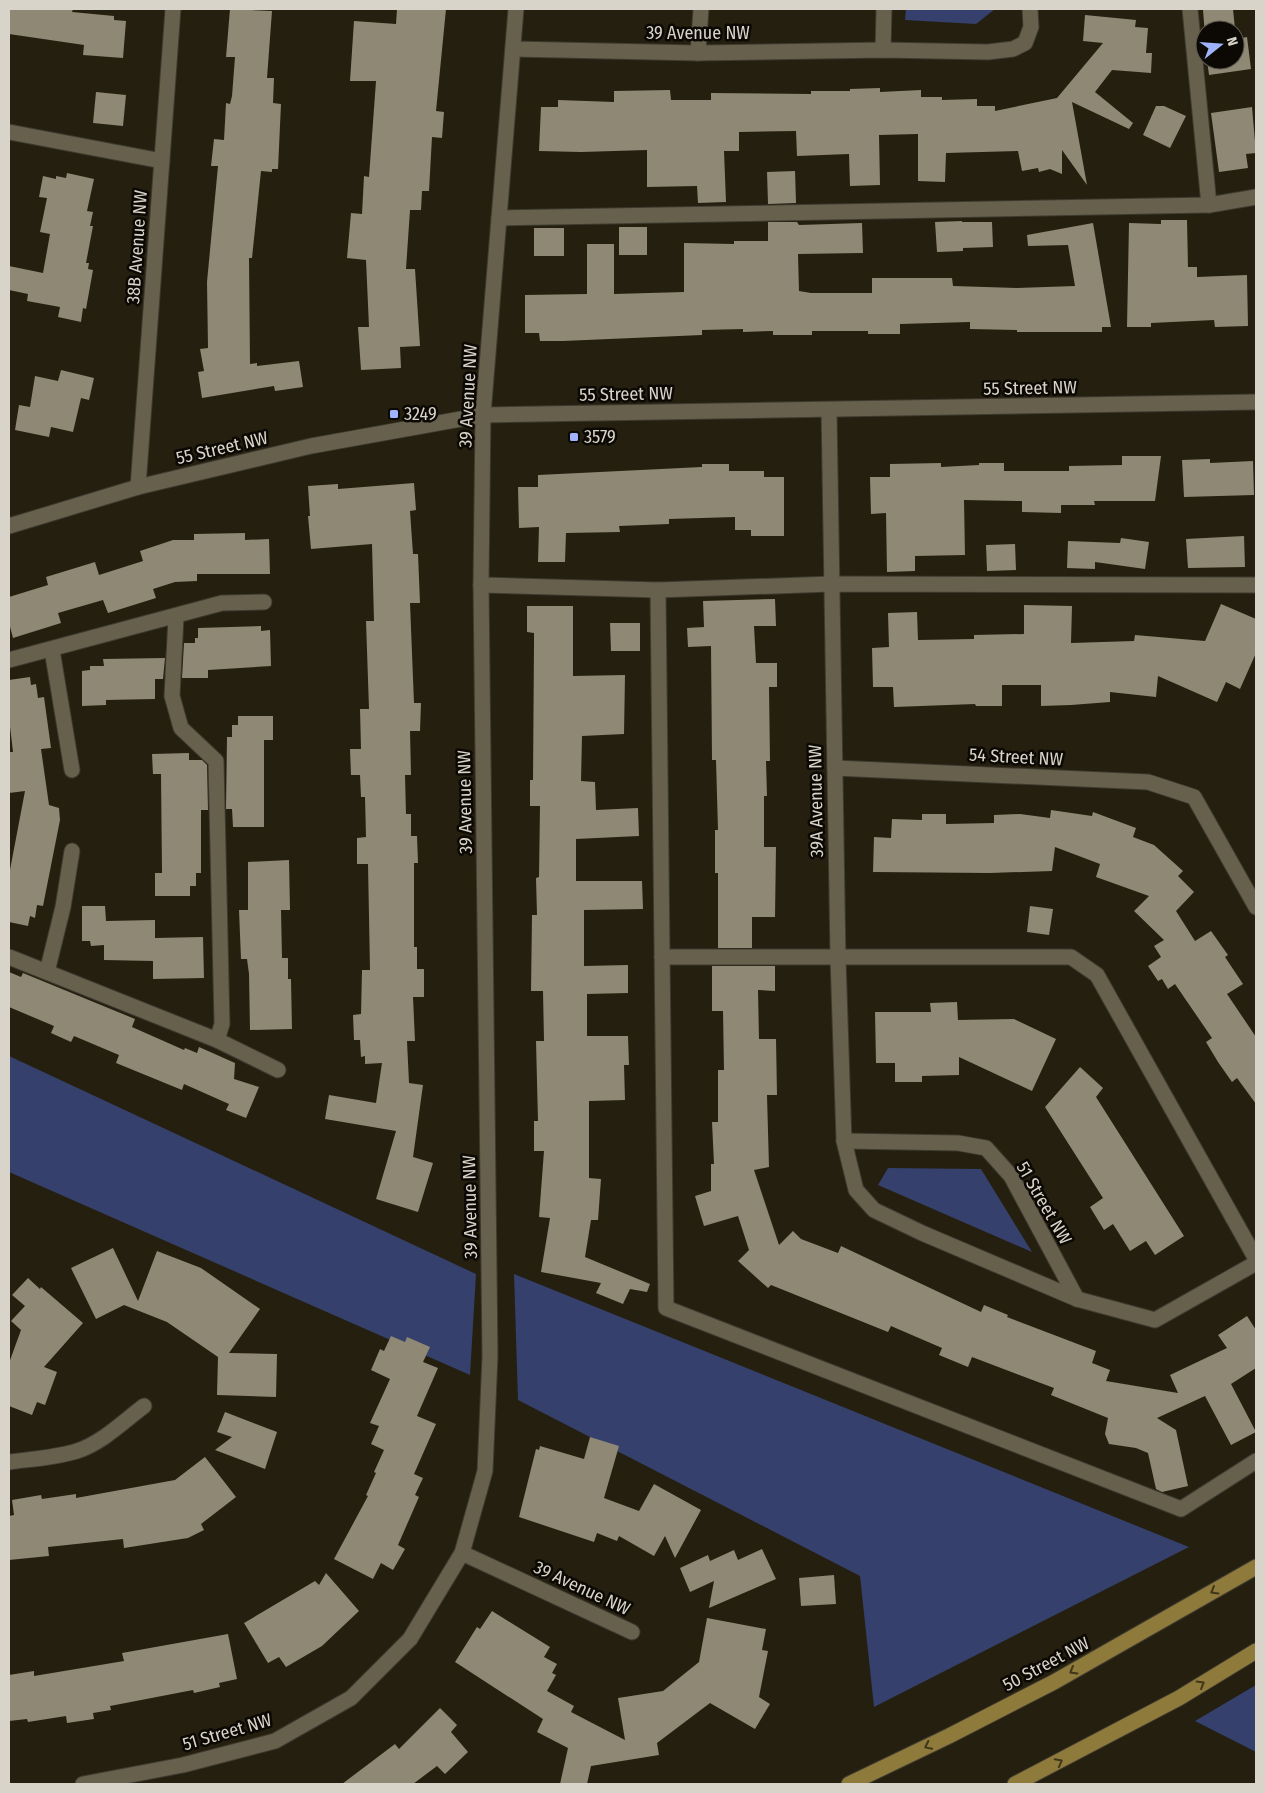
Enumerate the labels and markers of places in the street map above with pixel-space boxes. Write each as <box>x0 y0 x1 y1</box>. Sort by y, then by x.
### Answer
place label: 3249 <box>404 403 437 425</box>
marker: 3249 <box>388 408 400 420</box>
place label: 3579 <box>584 426 616 448</box>
marker: 3579 <box>568 431 580 443</box>

